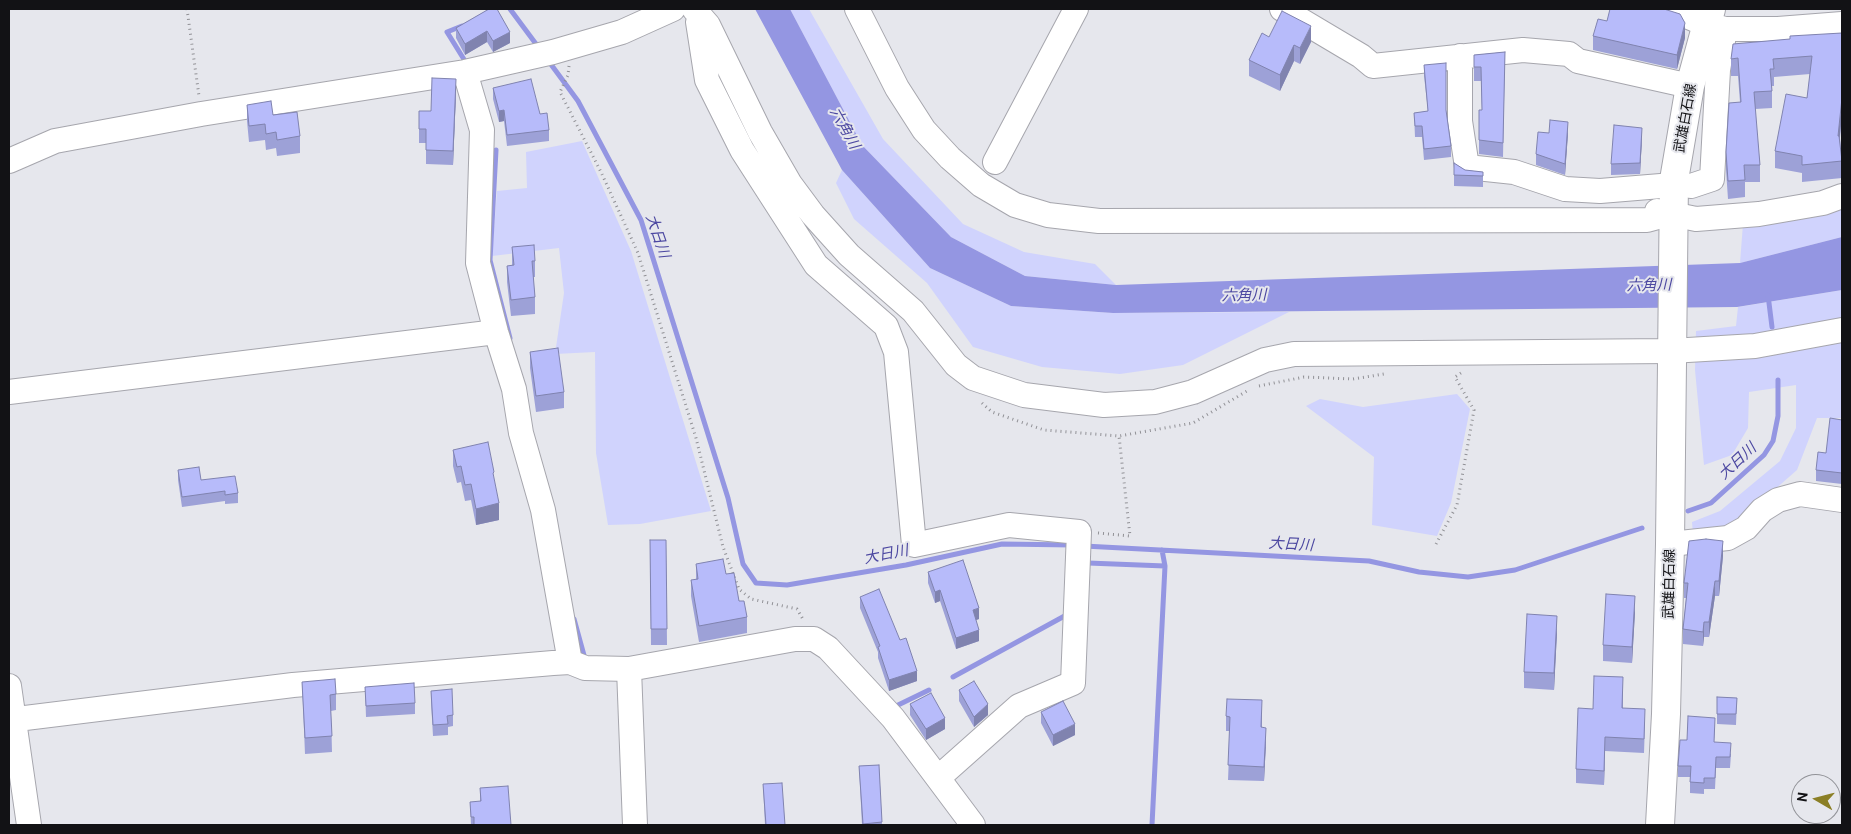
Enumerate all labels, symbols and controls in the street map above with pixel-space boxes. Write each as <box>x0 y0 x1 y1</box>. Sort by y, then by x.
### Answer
street label: 武雄白石線 <box>1671 82 1699 154</box>
water label: 六角川 <box>826 104 864 152</box>
water label: 大日川 <box>642 212 674 260</box>
water label: 六角川 <box>1626 276 1672 294</box>
water label: 六角川 <box>1221 286 1267 304</box>
water label: 大日川 <box>1714 439 1760 483</box>
water label: 大日川 <box>1268 534 1314 554</box>
water label: 大日川 <box>862 541 910 567</box>
street label: 武雄白石線 <box>1660 549 1678 619</box>
north arrow <box>1791 774 1841 824</box>
text: N <box>1793 791 1811 803</box>

